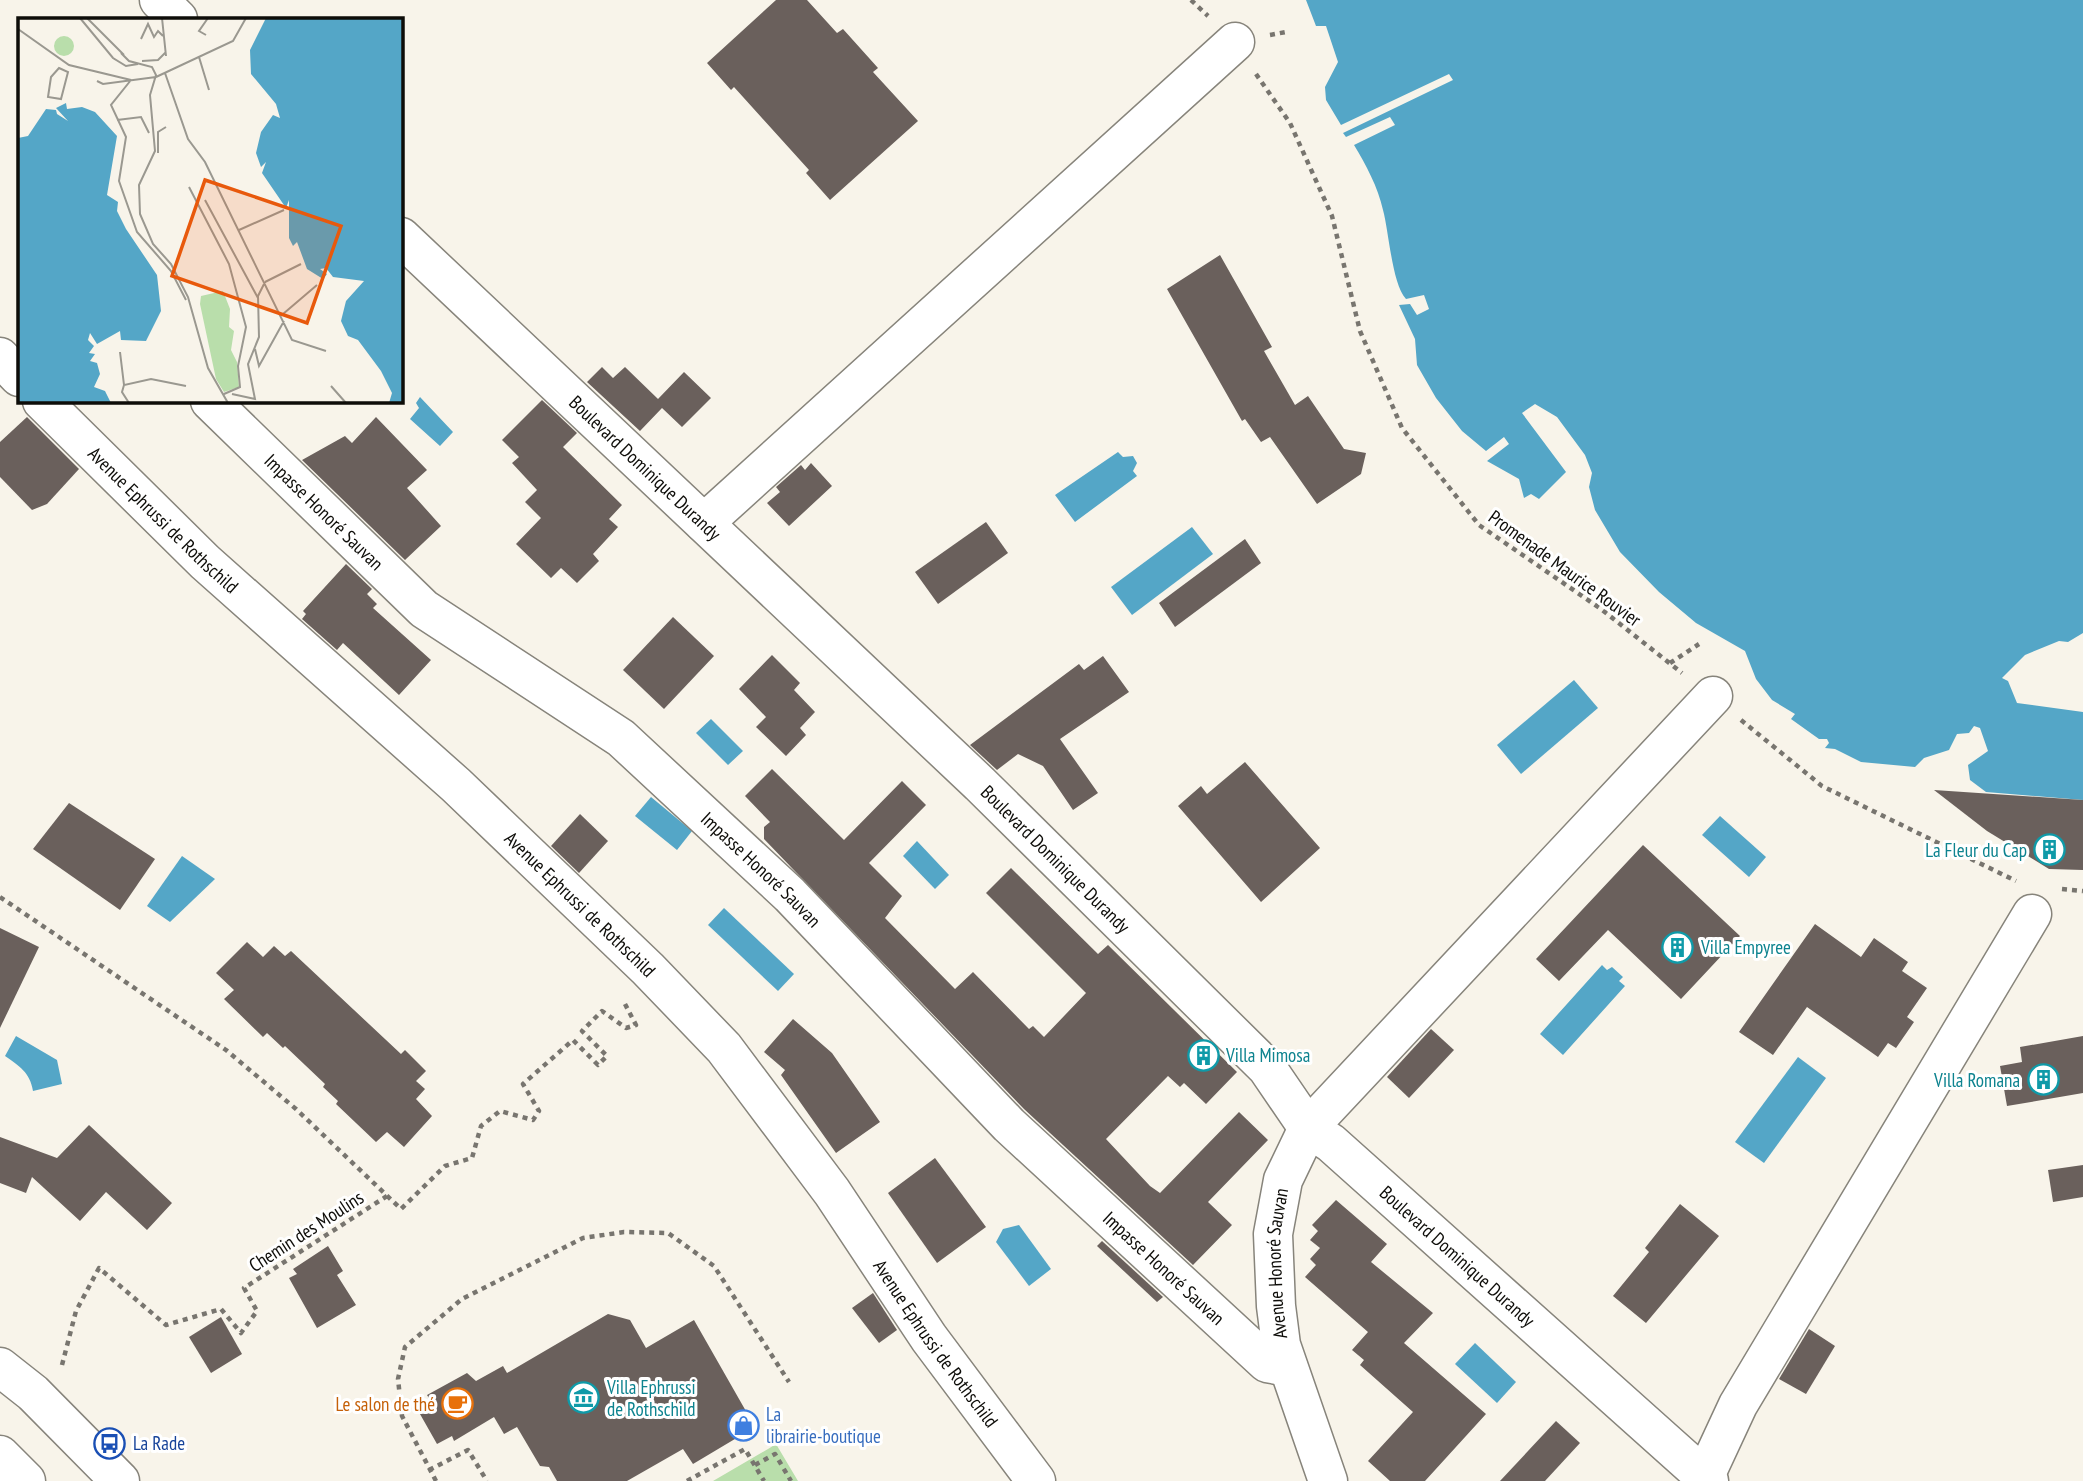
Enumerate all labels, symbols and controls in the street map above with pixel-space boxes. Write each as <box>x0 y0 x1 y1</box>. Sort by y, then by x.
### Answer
inset map <box>18 18 402 402</box>
street label: Boulevard Dominique Durandy <box>564 390 727 546</box>
street label: Avenue Ephrussi de Rothschild <box>83 442 244 598</box>
street label: Impasse Honoré Sauvan <box>259 449 389 575</box>
street label: Promenade Maurice Rouvier <box>1484 505 1647 632</box>
street label: Boulevard Dominique Durandy <box>976 780 1136 938</box>
street label: Impasse Honoré Sauvan <box>696 807 826 932</box>
street label: Avenue Ephrussi de Rothschild <box>500 826 661 982</box>
building icon: La Fleur du Cap <box>2033 833 2067 867</box>
place label: La Fleur du Cap <box>1925 838 2027 862</box>
building icon: Villa Empyree <box>1661 930 1695 964</box>
place label: Villa Empyree <box>1700 935 1791 959</box>
building icon: Villa Mimosa <box>1186 1038 1220 1072</box>
place label: Villa Mimosa <box>1225 1043 1310 1067</box>
building icon: Villa Romana <box>2026 1063 2060 1097</box>
place label: Villa Romana <box>1933 1068 2020 1092</box>
street label: Boulevard Dominique Durandy <box>1375 1180 1541 1332</box>
street label: Chemin des Moulins <box>244 1185 368 1277</box>
street label: Avenue Honoré Sauvan <box>1261 1186 1293 1340</box>
street label: Impasse Honoré Sauvan <box>1098 1206 1230 1330</box>
street label: Avenue Ephrussi de Rothschild <box>868 1255 1004 1432</box>
place label: Villa Ephrussi de Rothschild <box>606 1375 696 1421</box>
museum icon: Villa Ephrussi de Rothschild <box>567 1381 601 1415</box>
cafe icon: Le salon de thé <box>441 1387 475 1421</box>
place label: Le salon de thé <box>336 1392 435 1416</box>
place label: La librairie-boutique <box>766 1402 881 1448</box>
shop icon: La librairie-boutique <box>726 1408 760 1442</box>
bus stop icon: La Rade <box>93 1426 127 1460</box>
place label: La Rade <box>133 1431 185 1455</box>

